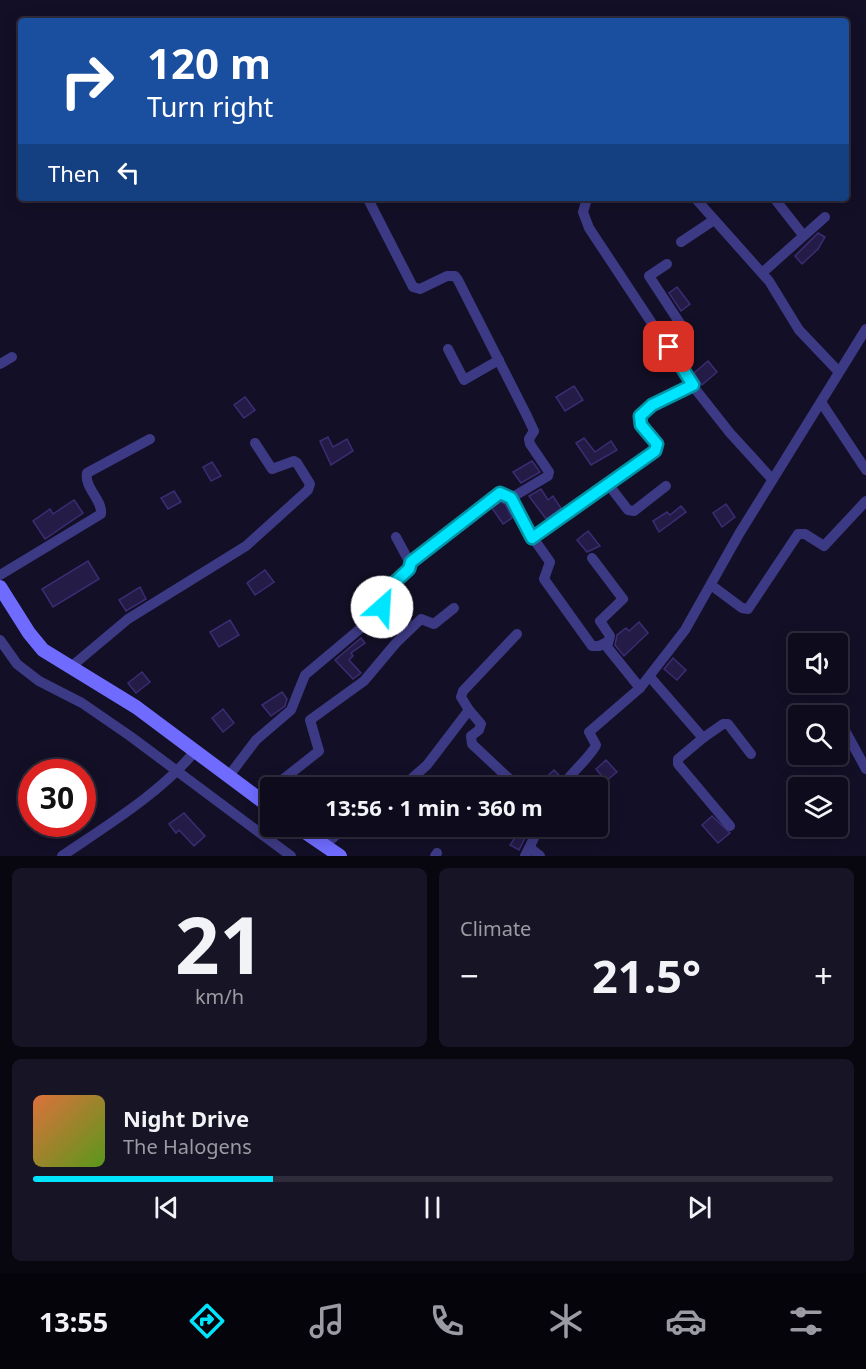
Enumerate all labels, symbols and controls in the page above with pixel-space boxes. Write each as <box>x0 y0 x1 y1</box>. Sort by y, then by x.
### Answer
text: 120 m <box>147 34 271 91</box>
icon: right <box>48 42 126 120</box>
text: Turn right <box>147 88 273 125</box>
icon: left <box>112 156 145 189</box>
text: Then <box>48 158 100 188</box>
pin <box>643 321 694 372</box>
icon: arrive <box>652 330 685 363</box>
position arrow <box>350 575 414 639</box>
map controls <box>788 633 848 837</box>
button: sound <box>788 633 848 693</box>
button: search <box>788 705 848 765</box>
speed limit sign: 30 <box>18 759 96 837</box>
button: layers <box>788 777 848 837</box>
text: 13:56 · 1 min · 360 m <box>325 792 543 822</box>
text: 21 <box>175 891 264 997</box>
text: Climate <box>460 915 531 942</box>
text: 21.5° <box>592 945 701 1006</box>
text: − <box>460 953 479 998</box>
text: + <box>814 953 833 998</box>
text: km/h <box>195 983 244 1010</box>
text: Night Drive <box>123 1103 249 1133</box>
text: The Halogens <box>123 1133 252 1160</box>
icon: previous <box>150 1191 183 1224</box>
icon: pause <box>416 1191 449 1224</box>
icon: next <box>683 1191 716 1224</box>
icon: directions <box>186 1300 228 1342</box>
icon: music <box>306 1300 348 1342</box>
icon: phone <box>426 1300 468 1342</box>
icon: climate <box>545 1300 587 1342</box>
icon: car <box>665 1300 707 1342</box>
icon: filters <box>785 1300 827 1342</box>
text: 13:55 <box>39 1303 108 1340</box>

